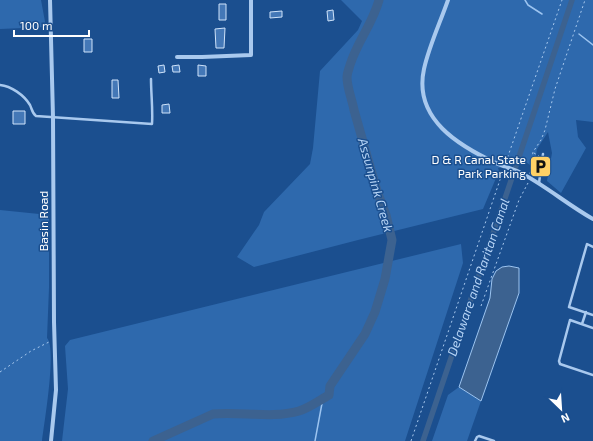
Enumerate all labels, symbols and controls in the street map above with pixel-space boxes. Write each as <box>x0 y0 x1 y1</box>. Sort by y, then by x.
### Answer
scale bar <box>14 12 89 38</box>
text: 100 m <box>20 18 52 32</box>
water label: Assunpink Creek <box>355 135 397 234</box>
place label: D & R Canal State Park Parking <box>432 152 526 180</box>
parking icon: D & R Canal State Park Parking <box>528 154 554 180</box>
street label: Basin Road <box>36 191 50 251</box>
water label: Delaware and Raritan Canal <box>443 196 513 358</box>
north arrow <box>541 389 581 429</box>
text: N <box>559 411 572 426</box>

